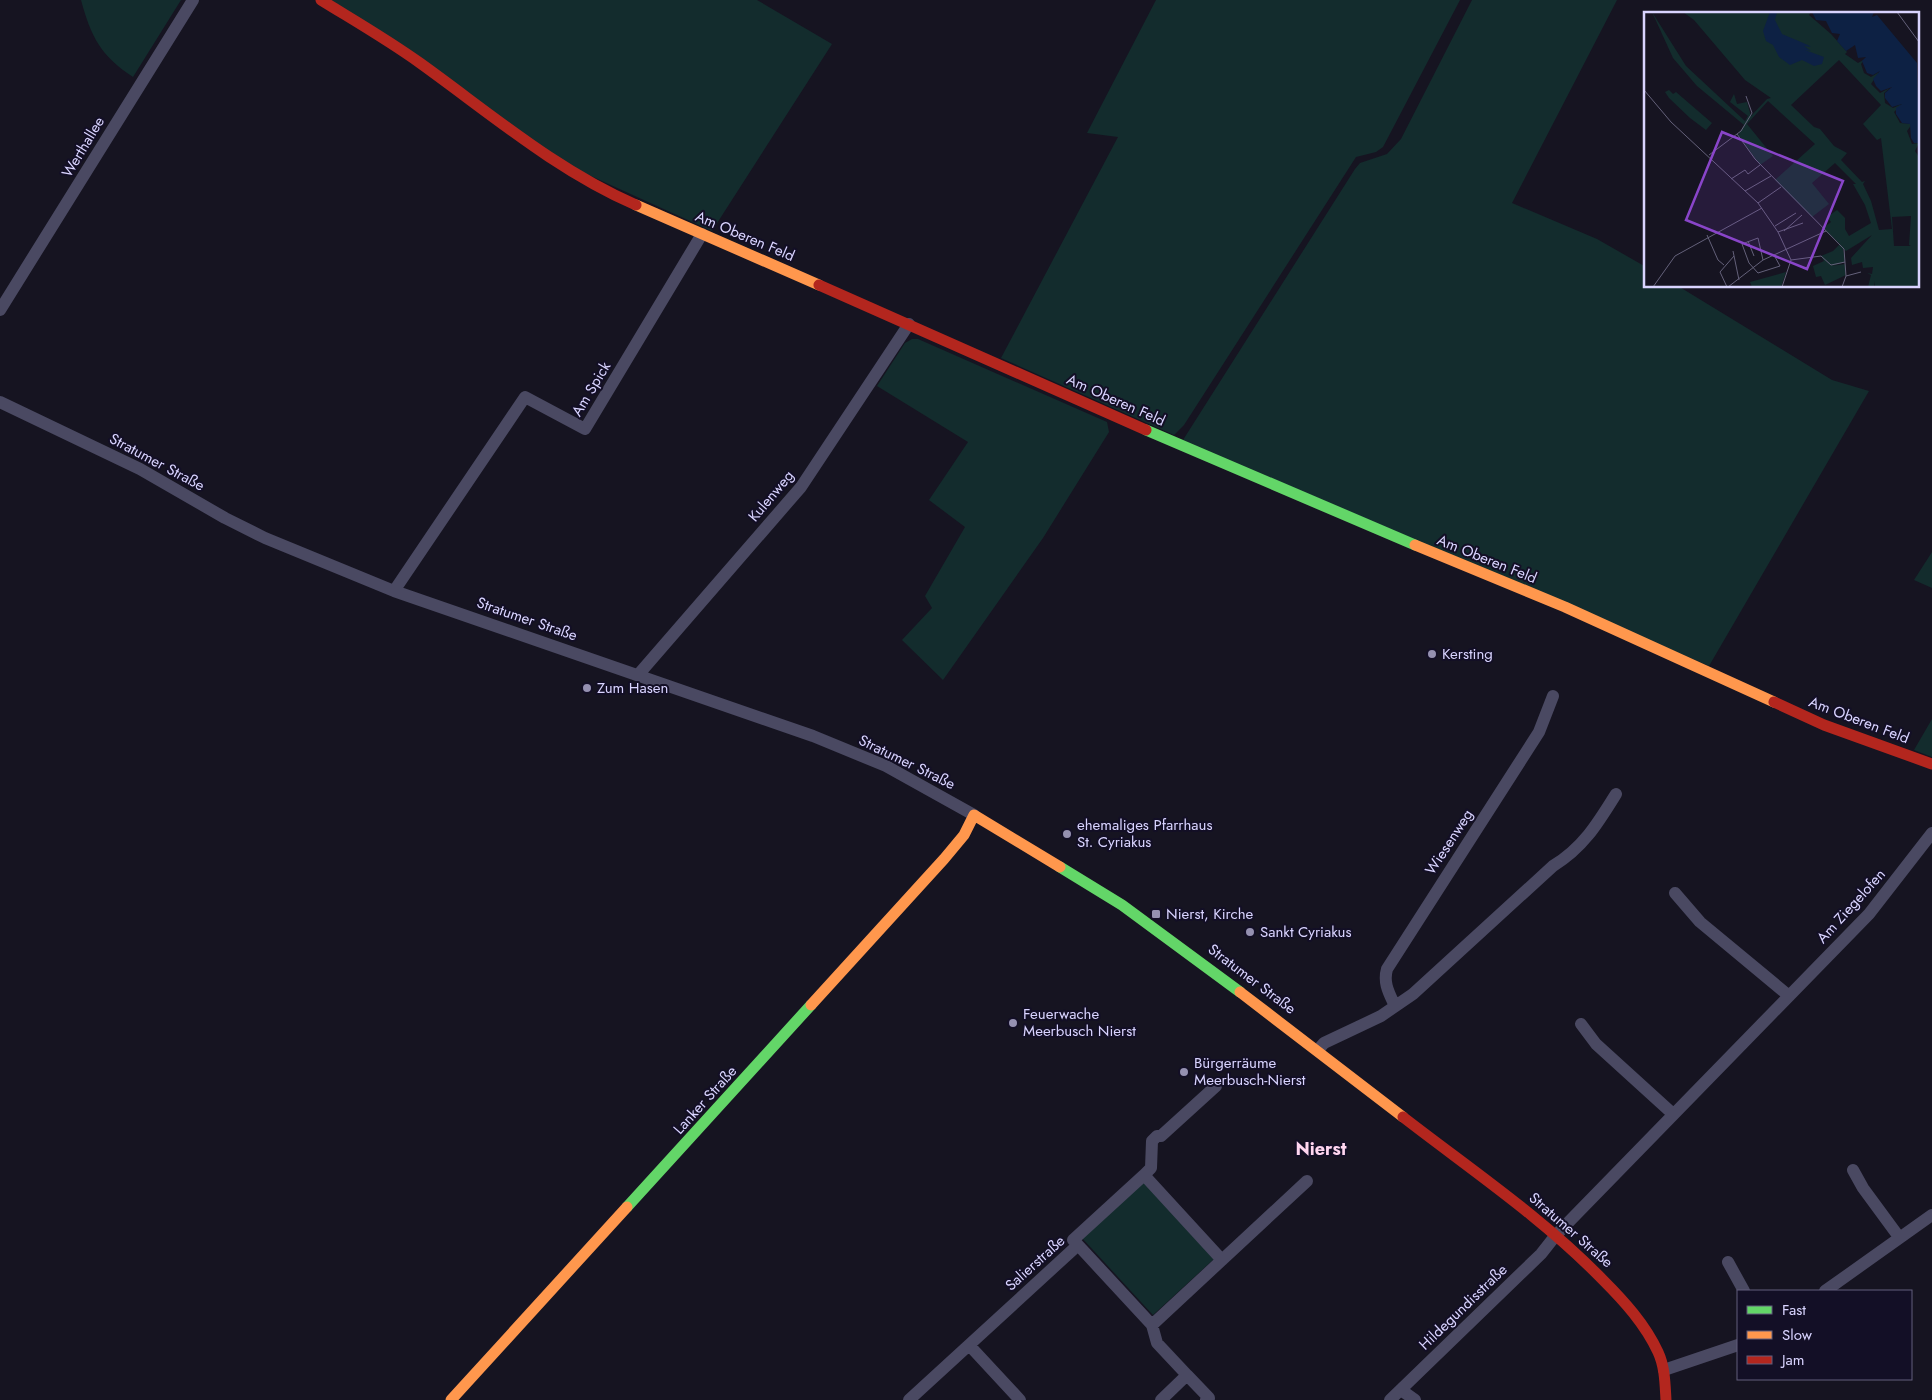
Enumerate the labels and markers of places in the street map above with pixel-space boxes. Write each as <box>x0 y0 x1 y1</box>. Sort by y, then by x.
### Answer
place label: Kersting <box>1442 643 1493 665</box>
marker: Kersting <box>1426 648 1438 660</box>
place label: Zum Hasen <box>597 677 668 699</box>
marker: Zum Hasen <box>581 682 593 694</box>
place label: ehemaliges Pfarrhaus St. Cyriakus <box>1077 814 1212 853</box>
marker: ehemaliges Pfarrhaus St. Cyriakus <box>1061 828 1073 840</box>
place label: Nierst, Kirche <box>1166 903 1254 925</box>
marker: Nierst, Kirche <box>1150 908 1162 920</box>
place label: Sankt Cyriakus <box>1260 921 1352 943</box>
marker: Sankt Cyriakus <box>1244 926 1256 938</box>
place label: Feuerwache Meerbusch Nierst <box>1023 1003 1136 1042</box>
marker: Feuerwache Meerbusch Nierst <box>1007 1017 1019 1029</box>
place label: Bürgerräume Meerbusch-Nierst <box>1194 1052 1306 1091</box>
marker: Bürgerräume Meerbusch-Nierst <box>1178 1066 1190 1078</box>

